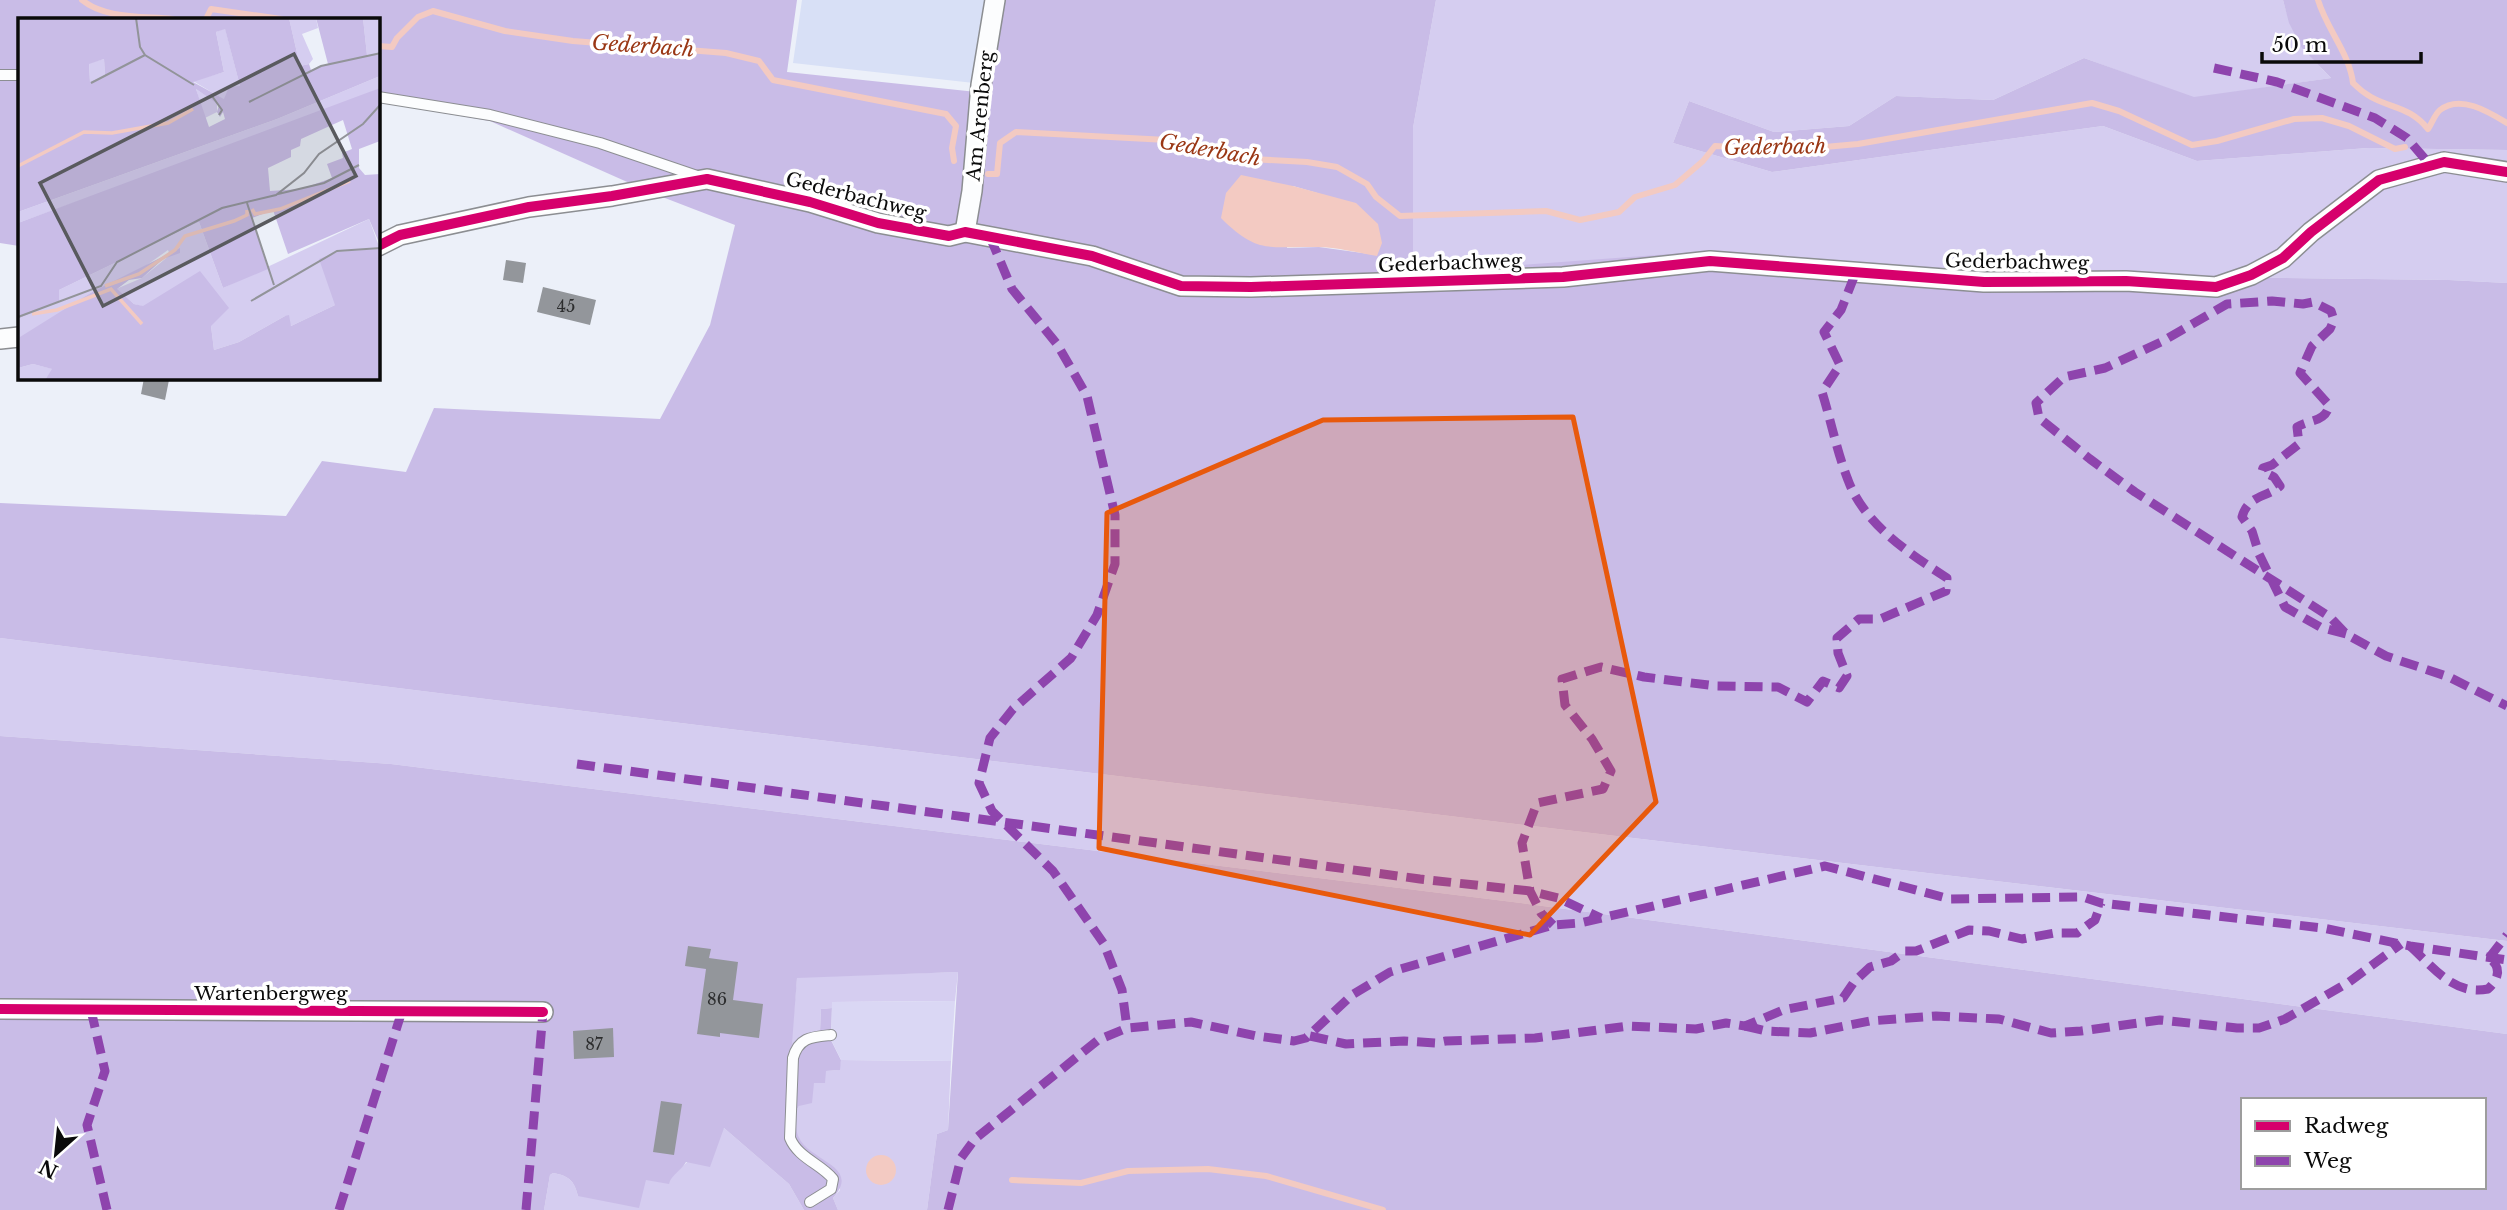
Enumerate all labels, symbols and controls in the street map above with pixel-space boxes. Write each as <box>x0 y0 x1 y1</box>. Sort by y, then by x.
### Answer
inset map <box>18 18 380 380</box>
scale bar <box>2262 21 2421 65</box>
water label: Gederbach <box>591 29 695 63</box>
text: 50 m <box>2272 32 2328 58</box>
street label: Am Arenberg <box>962 49 998 183</box>
water label: Gederbach <box>1157 128 1263 172</box>
water label: Gederbach <box>1723 133 1827 161</box>
street label: Gederbachweg <box>783 167 929 225</box>
street label: Gederbachweg <box>1378 249 1523 277</box>
street label: Gederbachweg <box>1945 249 2090 275</box>
house number: 45 <box>557 296 575 316</box>
street label: Wartenbergweg <box>193 982 348 1005</box>
house number: 86 <box>707 989 727 1009</box>
house number: 87 <box>585 1034 604 1054</box>
legend <box>2241 1098 2486 1189</box>
text: Radweg <box>2304 1113 2389 1139</box>
north arrow <box>21 1119 91 1189</box>
text: Weg <box>2303 1148 2352 1174</box>
text: N <box>35 1154 62 1183</box>

